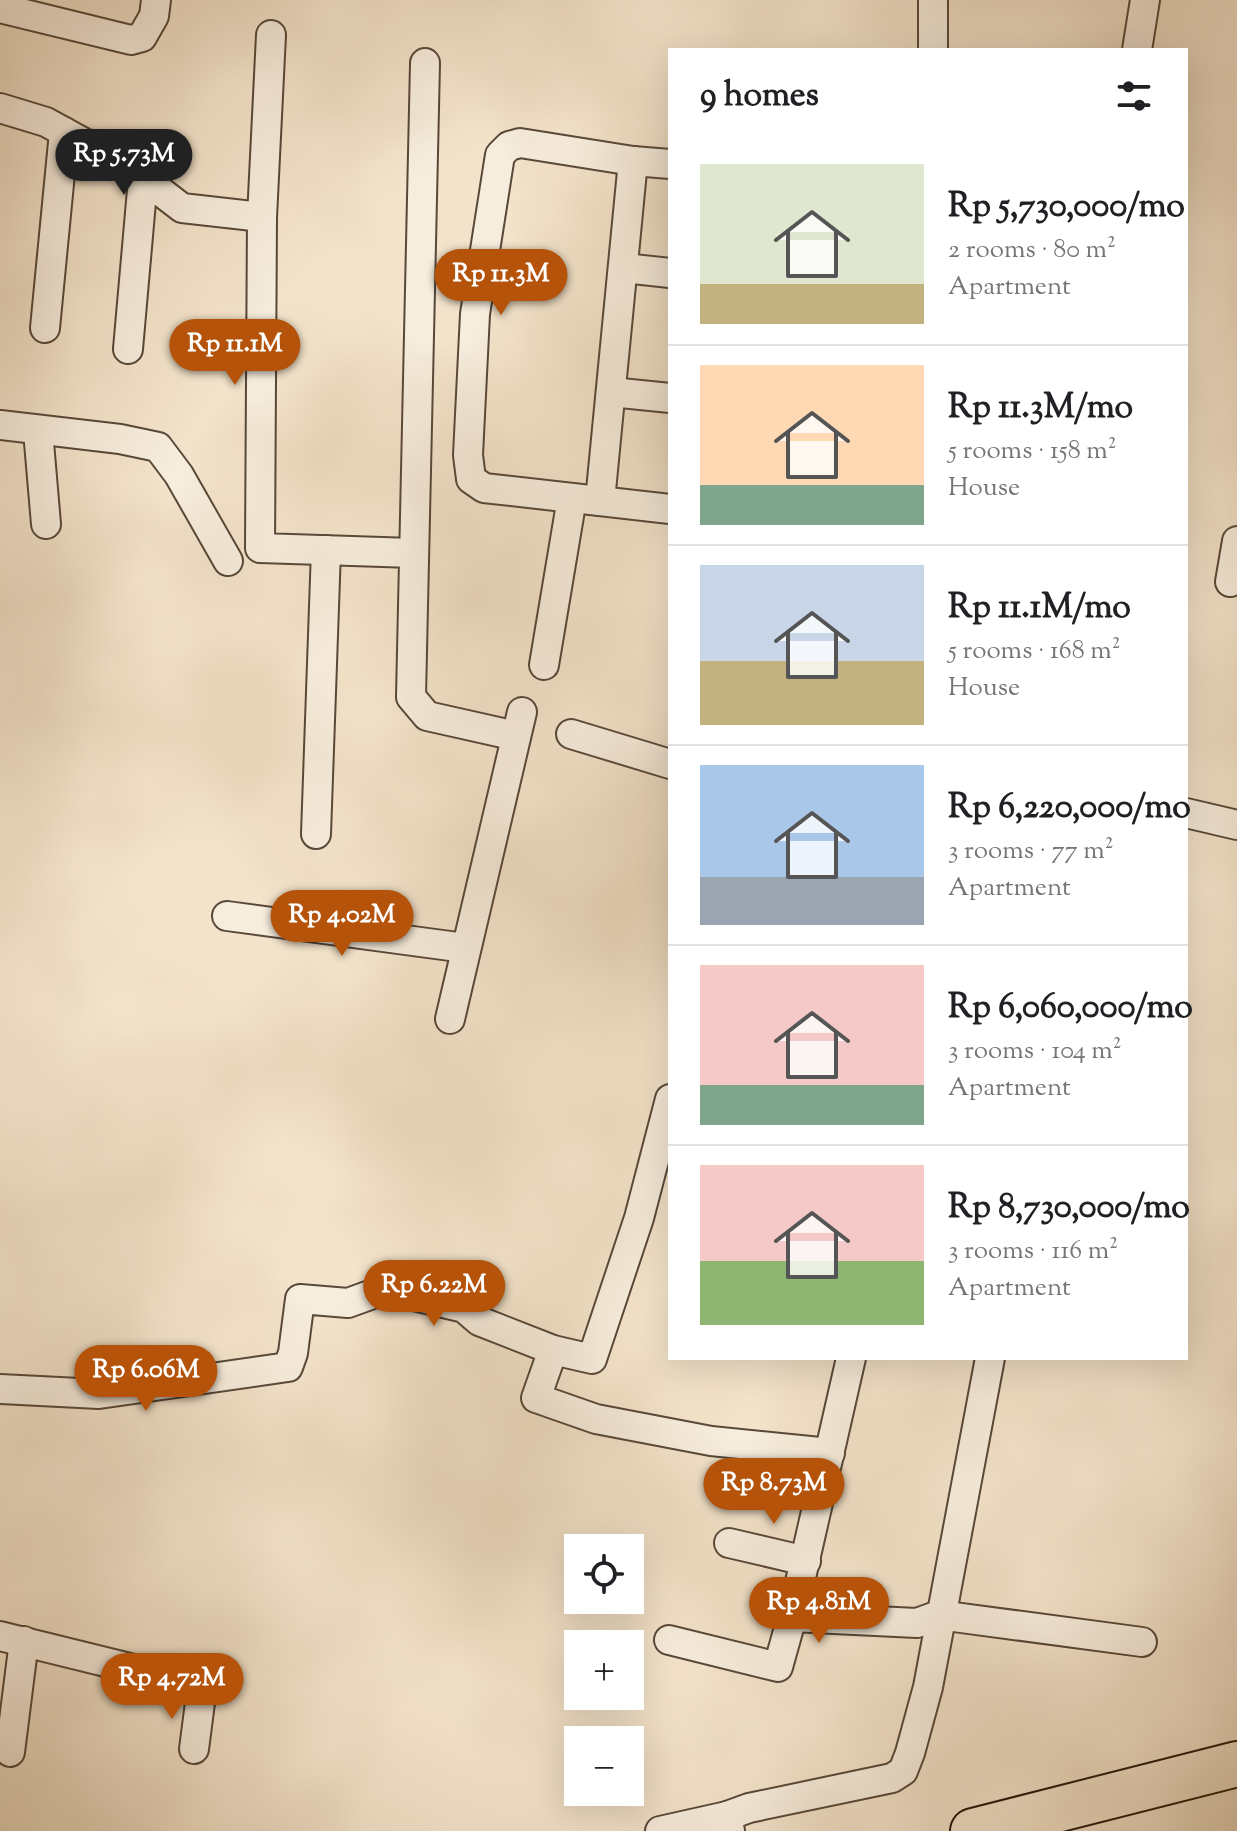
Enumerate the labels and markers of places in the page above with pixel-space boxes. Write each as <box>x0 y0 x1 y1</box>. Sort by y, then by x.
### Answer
pin: Rp 5.73M <box>41 129 207 197</box>
pin: Rp 11.3M <box>418 249 584 317</box>
pin: Rp 11.1M <box>152 319 318 387</box>
pin: Rp 4.02M <box>259 890 425 958</box>
pin: Rp 6.22M <box>351 1260 517 1328</box>
pin: Rp 6.06M <box>63 1345 229 1413</box>
pin: Rp 8.73M <box>691 1458 857 1526</box>
pin: Rp 4.81M <box>736 1577 902 1645</box>
pin: Rp 4.72M <box>89 1653 255 1721</box>

